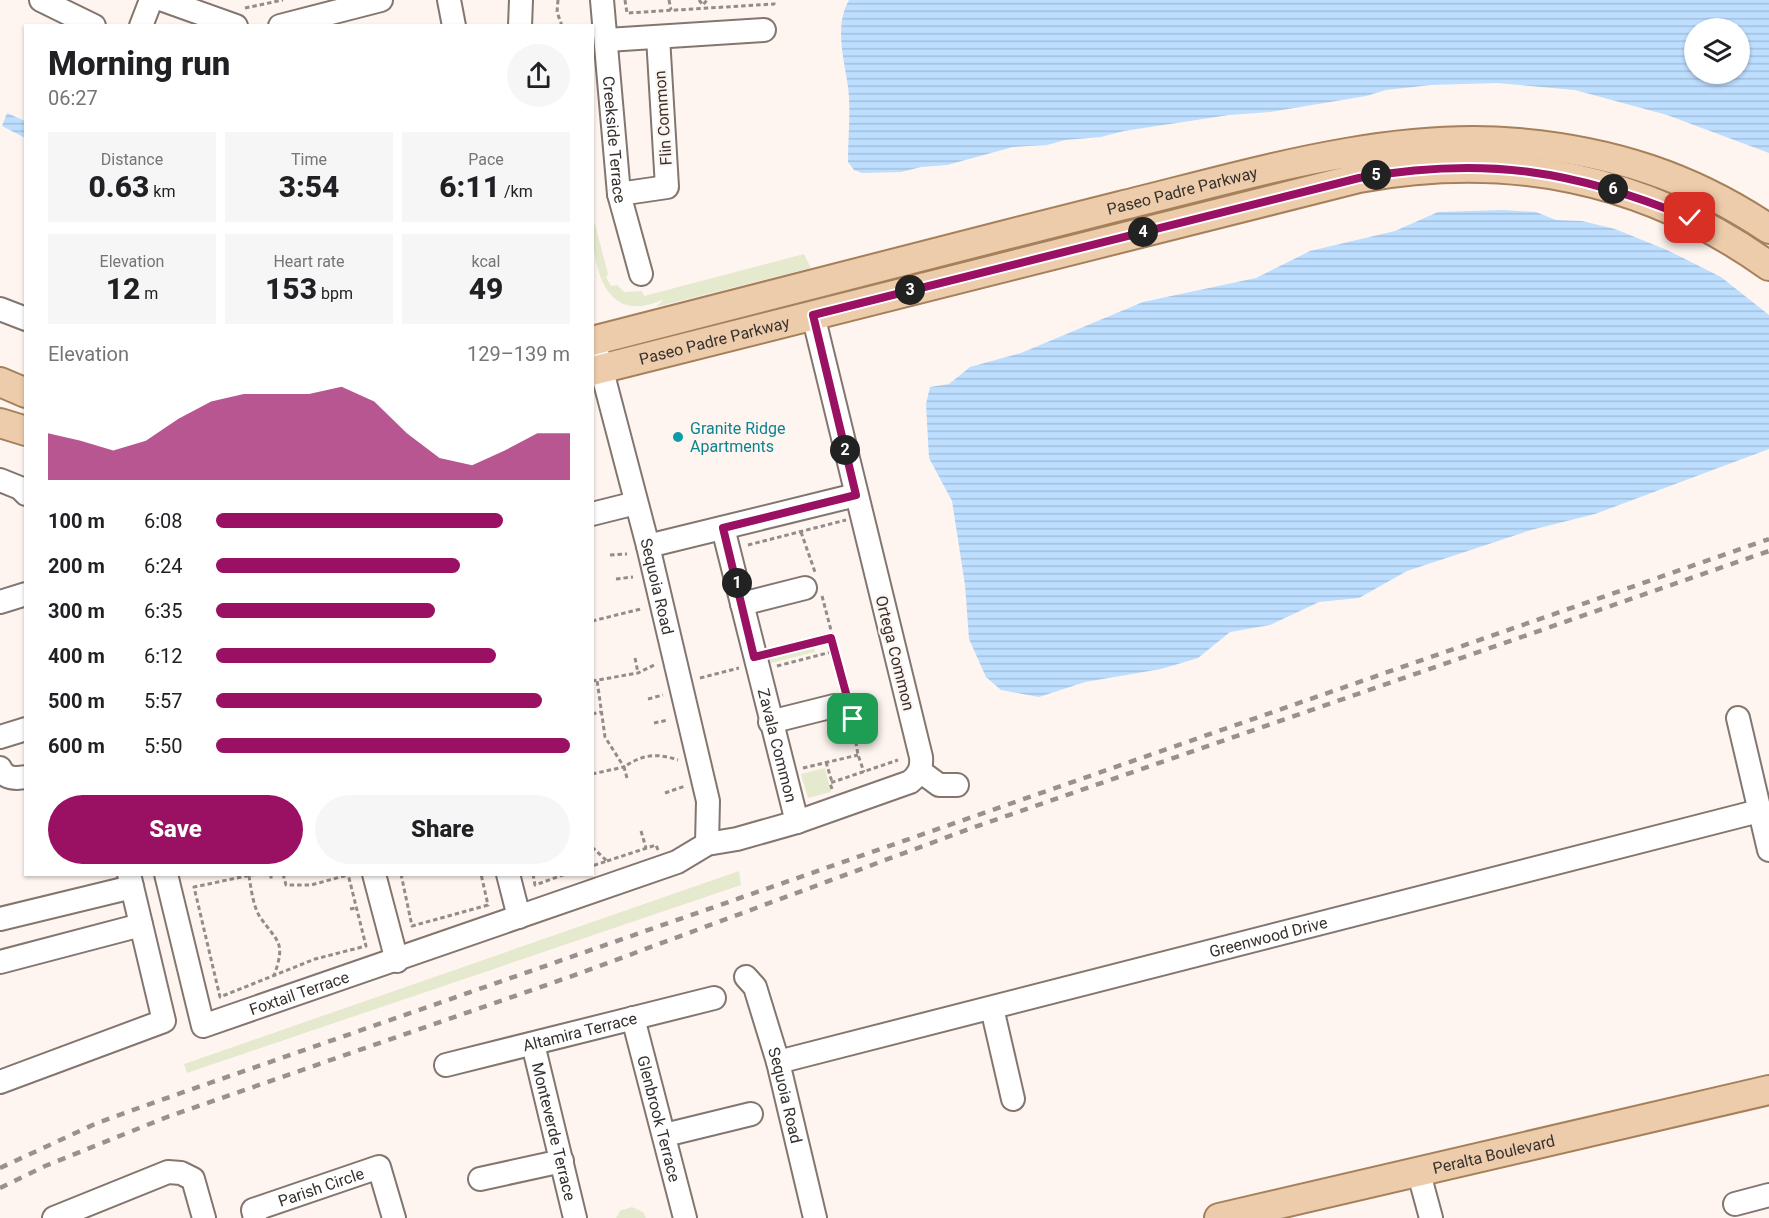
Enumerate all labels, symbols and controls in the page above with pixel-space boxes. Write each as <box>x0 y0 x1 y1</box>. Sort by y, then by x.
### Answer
map controls <box>1684 18 1750 84</box>
button: layers <box>1684 18 1750 84</box>
text: Morning run <box>48 44 230 83</box>
button: share <box>507 44 570 107</box>
street label: Flin Common <box>650 70 676 166</box>
street label: Creekside Terrace <box>599 75 631 205</box>
text: 06:27 <box>48 86 98 110</box>
text: Distance <box>101 150 163 169</box>
text: Time <box>291 150 327 169</box>
text: Pace <box>468 150 504 169</box>
pin: 5 <box>1361 160 1391 190</box>
street label: Paseo Padre Parkway <box>1105 162 1260 218</box>
text: 5 <box>1371 165 1381 184</box>
text: 0.63 <box>89 169 149 204</box>
text: 3:54 <box>279 169 339 204</box>
text: 6:11 <box>439 169 500 204</box>
pin: 6 <box>1598 174 1628 204</box>
text: 6 <box>1608 179 1618 198</box>
text: km <box>149 182 175 201</box>
text: /km <box>500 182 533 201</box>
pin <box>1664 192 1715 243</box>
icon: check <box>1673 201 1706 234</box>
pin: 4 <box>1128 217 1158 247</box>
text: 4 <box>1138 222 1148 241</box>
text: Elevation <box>100 252 164 271</box>
text: Heart rate <box>273 252 345 271</box>
text: kcal <box>472 252 500 271</box>
text: 12 <box>106 271 140 306</box>
text: 153 <box>265 271 317 306</box>
text: 49 <box>469 271 503 306</box>
pin: 3 <box>895 275 925 305</box>
text: 3 <box>905 280 915 299</box>
text: m <box>140 284 158 303</box>
text: bpm <box>317 284 353 303</box>
street label: Paseo Padre Parkway <box>637 312 792 368</box>
text: Elevation <box>48 342 129 366</box>
text: 129–139 m <box>467 342 570 366</box>
place label: Granite Ridge Apartments <box>690 419 785 456</box>
marker: Granite Ridge Apartments <box>671 430 685 444</box>
pin: 2 <box>830 435 860 465</box>
text: 2 <box>840 440 850 459</box>
text: 100 m <box>48 509 105 533</box>
text: 6:08 <box>144 509 183 533</box>
street label: Sequoia Road <box>637 536 678 636</box>
text: 200 m <box>48 554 105 578</box>
text: 6:24 <box>144 554 183 578</box>
pin: 1 <box>722 568 752 598</box>
text: 1 <box>732 573 742 592</box>
street label: Ortega Common <box>872 594 918 712</box>
text: 300 m <box>48 599 105 623</box>
text: 6:35 <box>144 599 183 623</box>
text: 400 m <box>48 644 105 668</box>
text: 6:12 <box>144 644 183 668</box>
street label: Zavala Common <box>754 686 801 804</box>
text: 500 m <box>48 689 105 713</box>
text: 5:57 <box>144 689 183 713</box>
pin <box>827 693 878 744</box>
icon: arrive <box>836 702 869 735</box>
text: 600 m <box>48 734 105 758</box>
text: 5:50 <box>144 734 183 758</box>
button: Save <box>48 795 303 864</box>
button: Share <box>315 795 570 864</box>
street label: Greenwood Drive <box>1207 912 1329 961</box>
street label: Foxtail Terrace <box>247 967 351 1019</box>
street label: Altamira Terrace <box>521 1008 639 1055</box>
street label: Sequoia Road <box>765 1045 806 1145</box>
street label: Glenbrook Terrace <box>634 1053 685 1184</box>
street label: Monteverde Terrace <box>528 1060 580 1202</box>
street label: Peralta Boulevard <box>1431 1131 1557 1177</box>
street label: Parish Circle <box>276 1163 366 1210</box>

